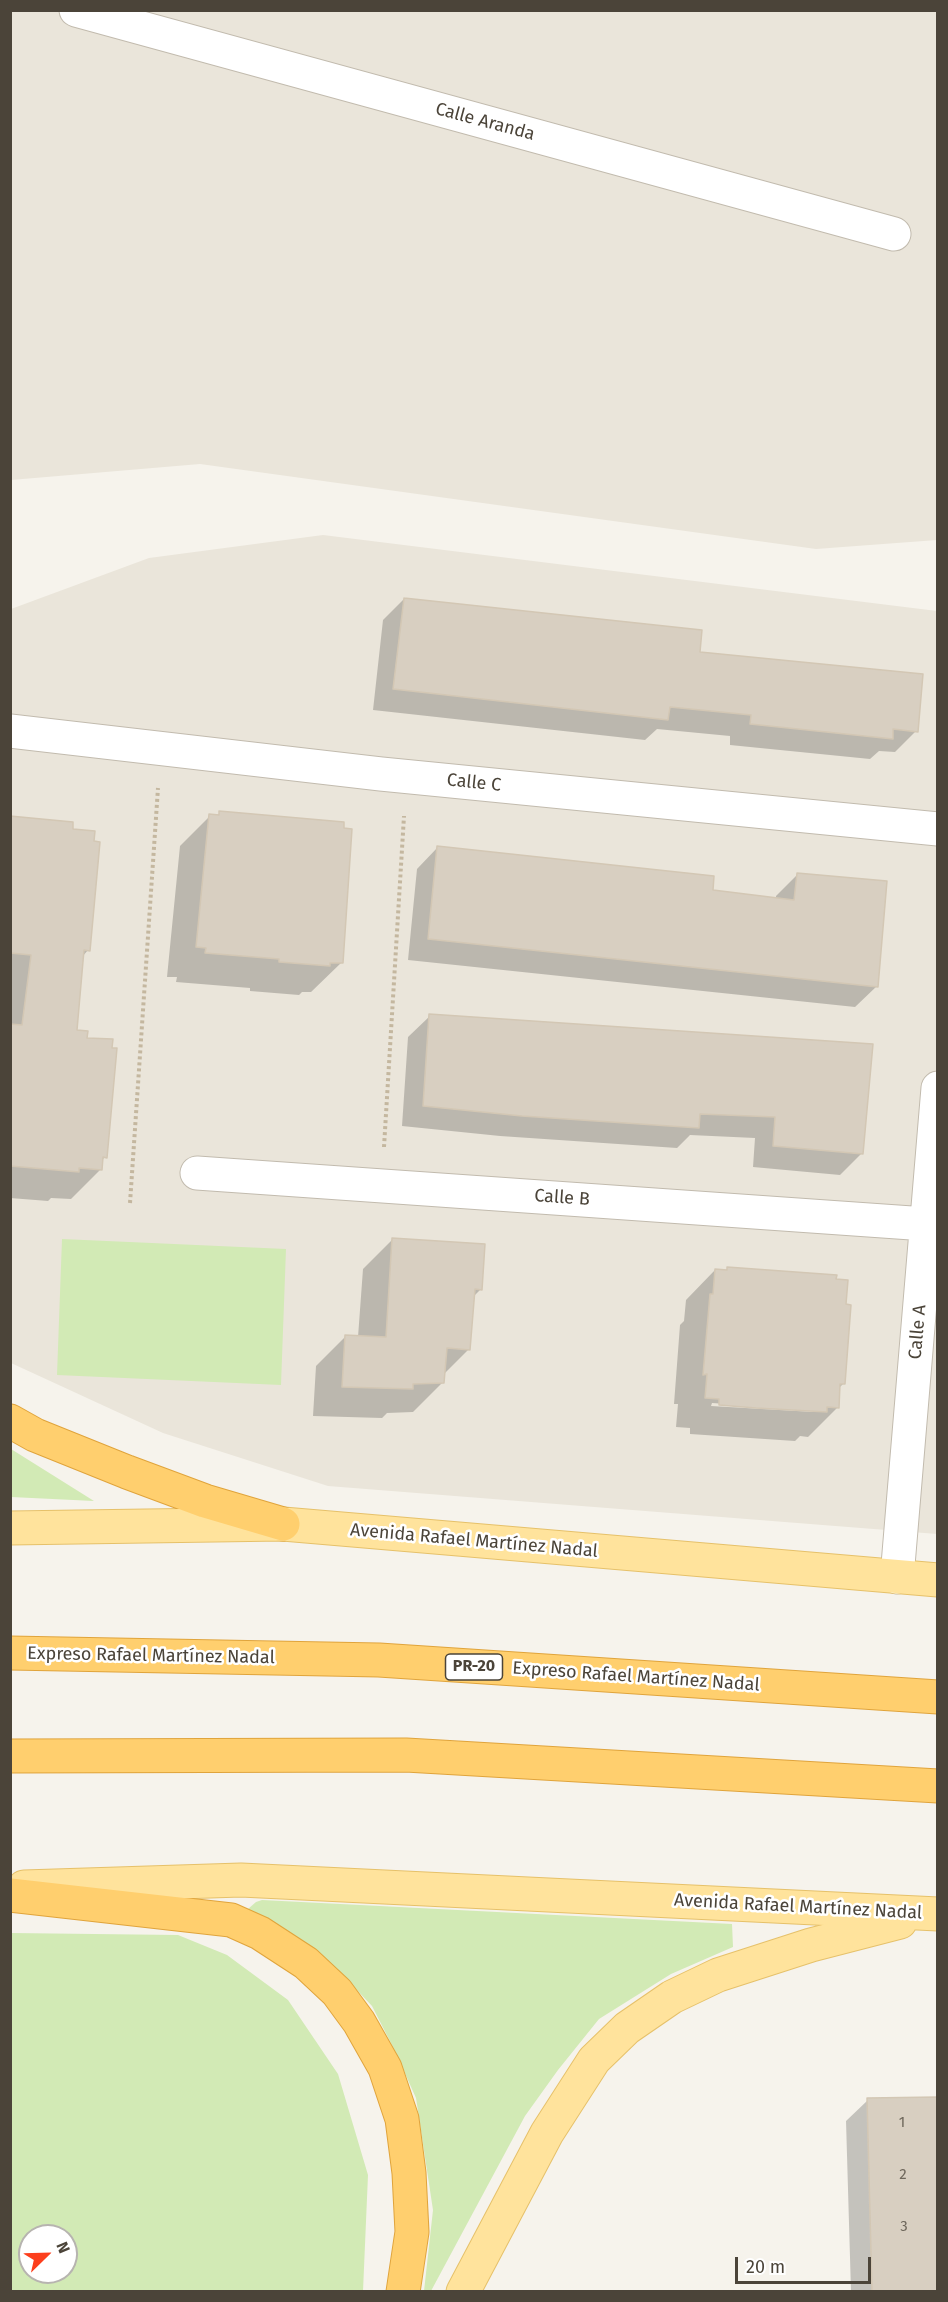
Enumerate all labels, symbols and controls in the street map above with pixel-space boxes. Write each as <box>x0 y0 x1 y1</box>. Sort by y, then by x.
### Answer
street label: Calle Aranda <box>433 98 537 146</box>
street label: Calle C <box>446 769 502 797</box>
street label: Calle B <box>534 1185 590 1211</box>
street label: Calle A <box>905 1304 931 1360</box>
street label: Avenida Rafael Martínez Nadal <box>349 1519 599 1563</box>
street label: Expreso Rafael Martínez Nadal <box>27 1643 275 1669</box>
road number: PR-20 <box>446 1654 502 1680</box>
street label: Expreso Rafael Martínez Nadal <box>512 1658 760 1696</box>
street label: Avenida Rafael Martínez Nadal <box>673 1890 923 1924</box>
house number: 1 <box>899 2114 905 2132</box>
house number: 2 <box>899 2166 907 2184</box>
house number: 3 <box>900 2218 908 2236</box>
north arrow <box>18 2224 78 2284</box>
text: N <box>52 2239 74 2256</box>
scale bar <box>738 2245 874 2283</box>
text: 20 m <box>746 2256 785 2278</box>

